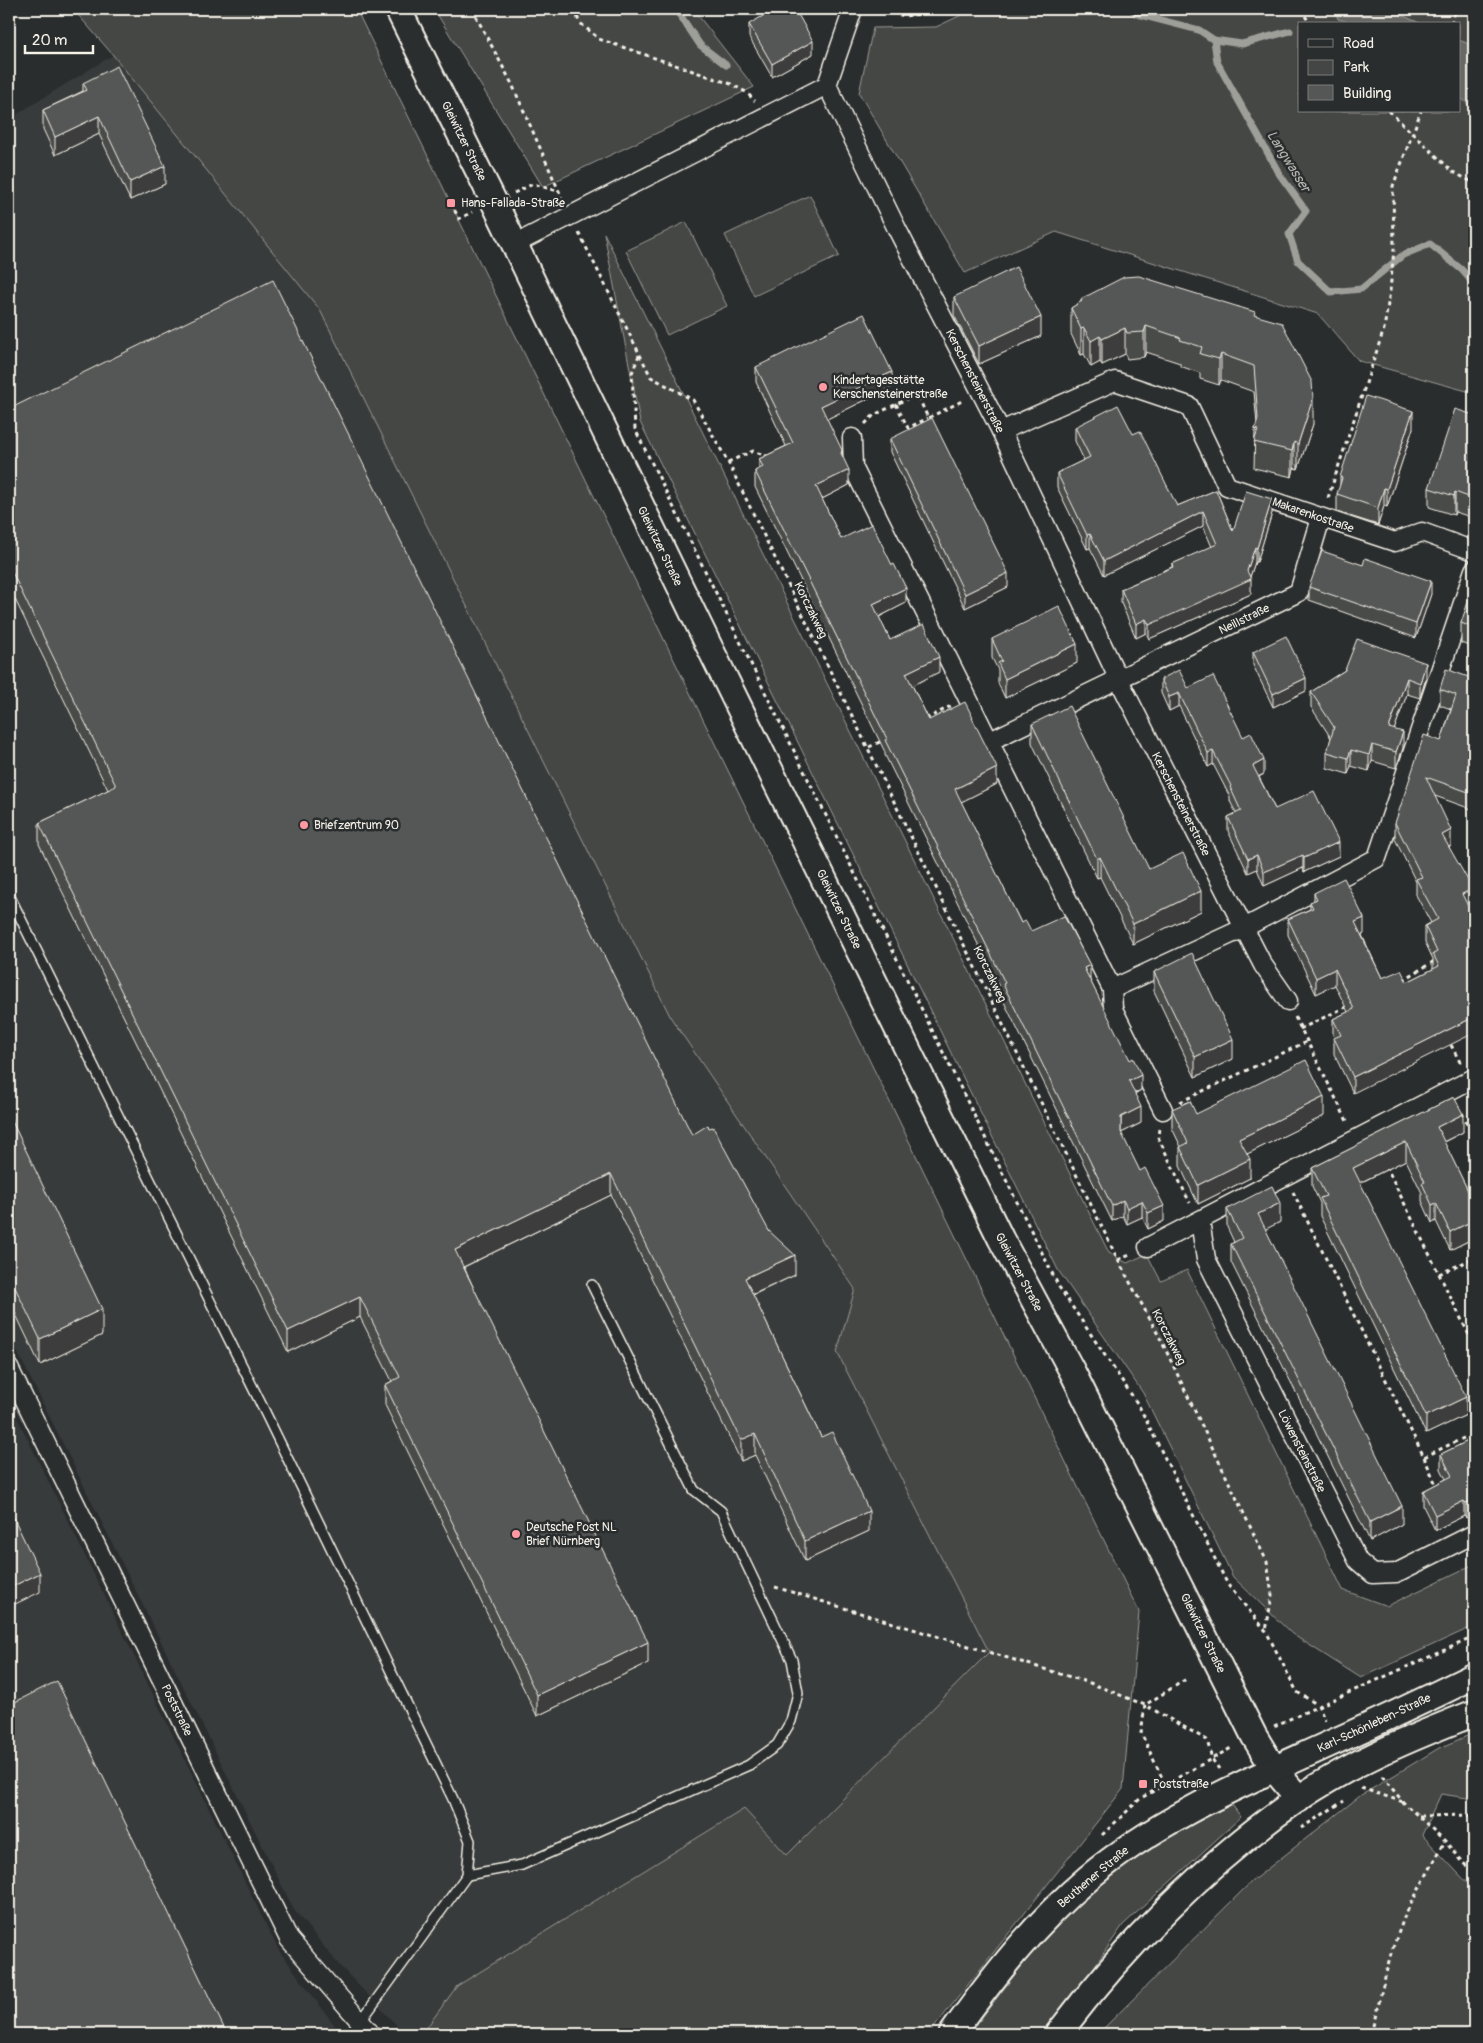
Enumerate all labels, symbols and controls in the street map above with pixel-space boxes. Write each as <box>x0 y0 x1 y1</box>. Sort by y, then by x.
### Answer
scale bar <box>25 22 92 54</box>
legend <box>1298 22 1460 112</box>
text: 20 m <box>32 31 67 50</box>
text: Road <box>1343 34 1374 53</box>
text: Park <box>1343 58 1370 77</box>
text: Building <box>1343 84 1391 103</box>
street label: Gleiwitzer Straße <box>438 99 489 184</box>
water label: Langwasser <box>1263 127 1315 197</box>
place label: Hans-Fallada-Straße <box>461 196 565 211</box>
marker: Hans-Fallada-Straße <box>445 197 457 209</box>
street label: Kerschensteinerstraße <box>942 327 1007 436</box>
place label: Kindertagesstätte Kerschensteinerstraße <box>833 373 947 402</box>
marker: Kindertagesstätte Kerschensteinerstraße <box>817 381 829 393</box>
street label: Makarenkostraße <box>1270 494 1356 536</box>
street label: Gleiwitzer Straße <box>634 504 685 589</box>
street label: Korczakweg <box>790 580 831 641</box>
street label: Neillstraße <box>1216 601 1272 638</box>
street label: Kerschensteinerstraße <box>1148 750 1213 859</box>
place label: Briefzentrum 90 <box>314 818 399 833</box>
marker: Briefzentrum 90 <box>298 819 310 831</box>
street label: Gleiwitzer Straße <box>813 867 864 952</box>
street label: Korczakweg <box>969 944 1010 1005</box>
street label: Gleiwitzer Straße <box>992 1230 1046 1314</box>
street label: Korczakweg <box>1148 1307 1189 1368</box>
street label: Löwensteinstraße <box>1274 1407 1329 1495</box>
place label: Deutsche Post NL Brief Nürnberg <box>526 1520 617 1549</box>
marker: Deutsche Post NL Brief Nürnberg <box>510 1528 522 1540</box>
street label: Gleiwitzer Straße <box>1177 1591 1228 1676</box>
street label: Poststraße <box>158 1682 196 1739</box>
street label: Karl-Schönleben-Straße <box>1315 1691 1433 1756</box>
place label: Poststraße <box>1153 1777 1209 1792</box>
marker: Poststraße <box>1137 1778 1149 1790</box>
street label: Beuthener Straße <box>1055 1843 1132 1912</box>

